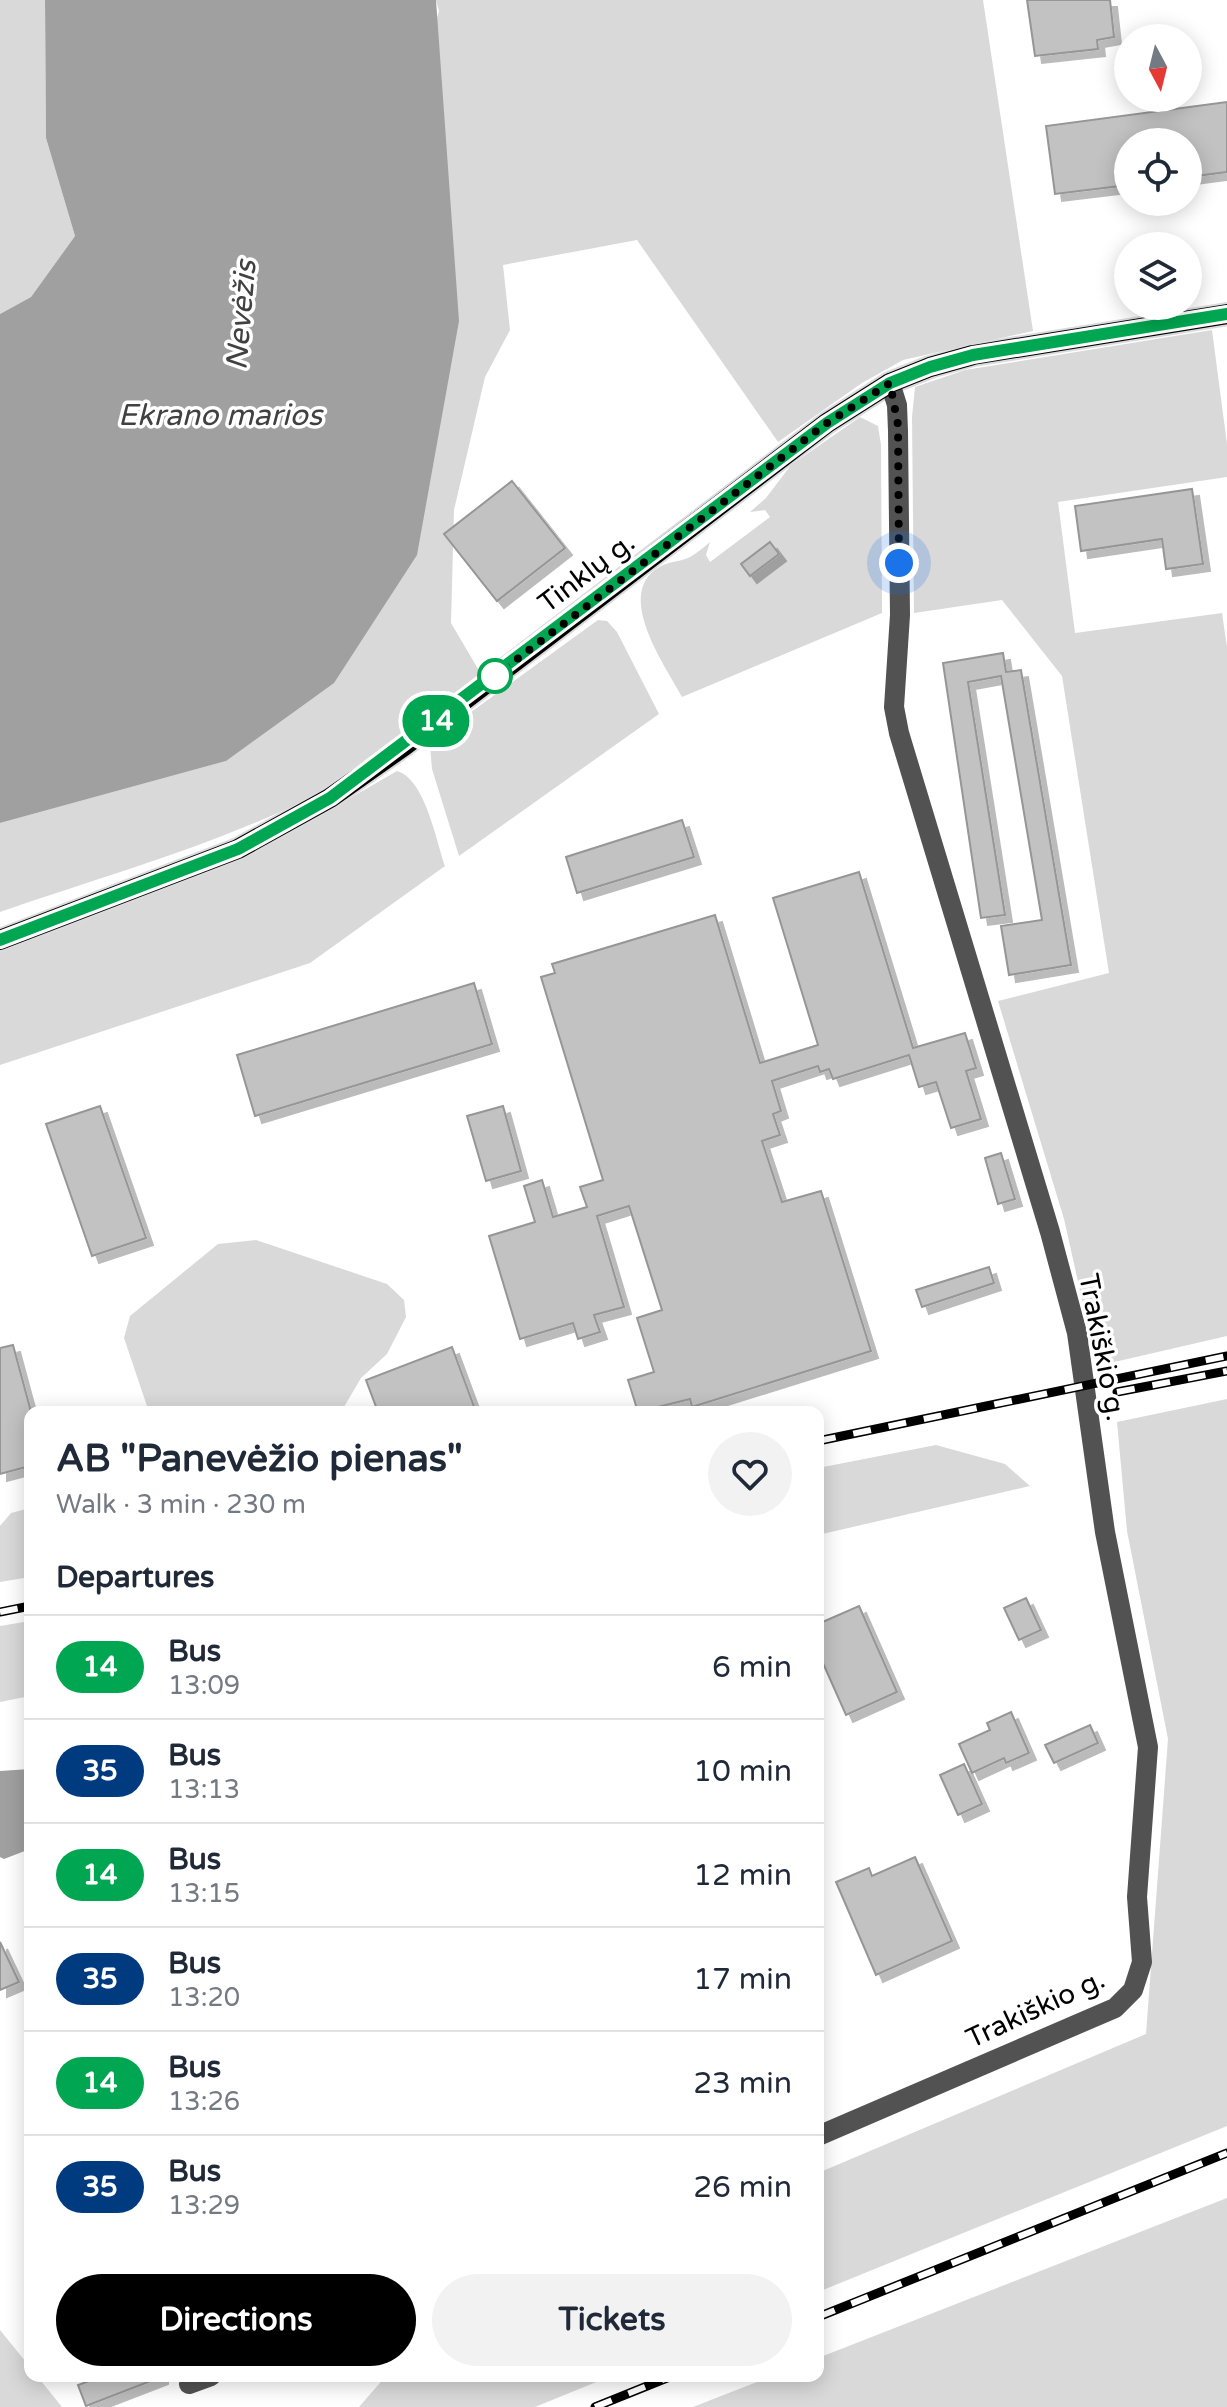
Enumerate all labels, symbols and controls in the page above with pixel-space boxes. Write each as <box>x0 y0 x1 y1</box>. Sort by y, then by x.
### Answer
north arrow <box>1114 24 1202 112</box>
map controls <box>1114 24 1202 320</box>
button: locate <box>1114 128 1202 216</box>
button: layers <box>1114 232 1202 320</box>
water label: Nevėžis <box>218 256 265 371</box>
water label: Ekrano marios <box>118 397 325 434</box>
street label: Tinklų g. <box>532 525 642 620</box>
your location <box>879 543 919 583</box>
unlabelled marker <box>478 659 512 693</box>
line badge: 14 <box>400 695 472 747</box>
text: 14 <box>418 704 454 738</box>
street label: Trakiškio g. <box>1071 1271 1133 1424</box>
button: heart <box>708 1432 792 1516</box>
text: AB "Panevėžio pienas" <box>56 1436 463 1482</box>
text: Walk · 3 min · 230 m <box>56 1489 306 1520</box>
text: Departures <box>56 1559 214 1596</box>
text: Bus <box>168 1633 221 1670</box>
text: 6 min <box>712 1649 792 1686</box>
text: 14 <box>82 1650 118 1684</box>
text: 13:09 <box>168 1670 240 1701</box>
text: Bus <box>168 1737 221 1774</box>
text: 10 min <box>693 1753 792 1790</box>
text: 35 <box>82 1754 118 1788</box>
text: 13:13 <box>168 1774 240 1805</box>
text: Bus <box>168 1841 221 1878</box>
text: 12 min <box>693 1857 792 1894</box>
text: 14 <box>82 1858 118 1892</box>
text: 13:15 <box>168 1878 240 1909</box>
text: Bus <box>168 1945 221 1982</box>
text: 17 min <box>693 1961 792 1998</box>
text: 35 <box>82 1962 118 1996</box>
street label: Trakiškio g. <box>961 1962 1110 2056</box>
text: 13:20 <box>168 1982 240 2013</box>
text: Bus <box>168 2049 221 2086</box>
text: 23 min <box>693 2065 792 2102</box>
text: 14 <box>82 2066 118 2100</box>
text: 13:26 <box>168 2086 240 2117</box>
text: Bus <box>168 2153 221 2190</box>
text: 26 min <box>693 2169 792 2206</box>
text: 35 <box>82 2170 118 2204</box>
text: 13:29 <box>168 2190 240 2221</box>
button: Directions <box>56 2274 416 2366</box>
button: Tickets <box>432 2274 792 2366</box>

